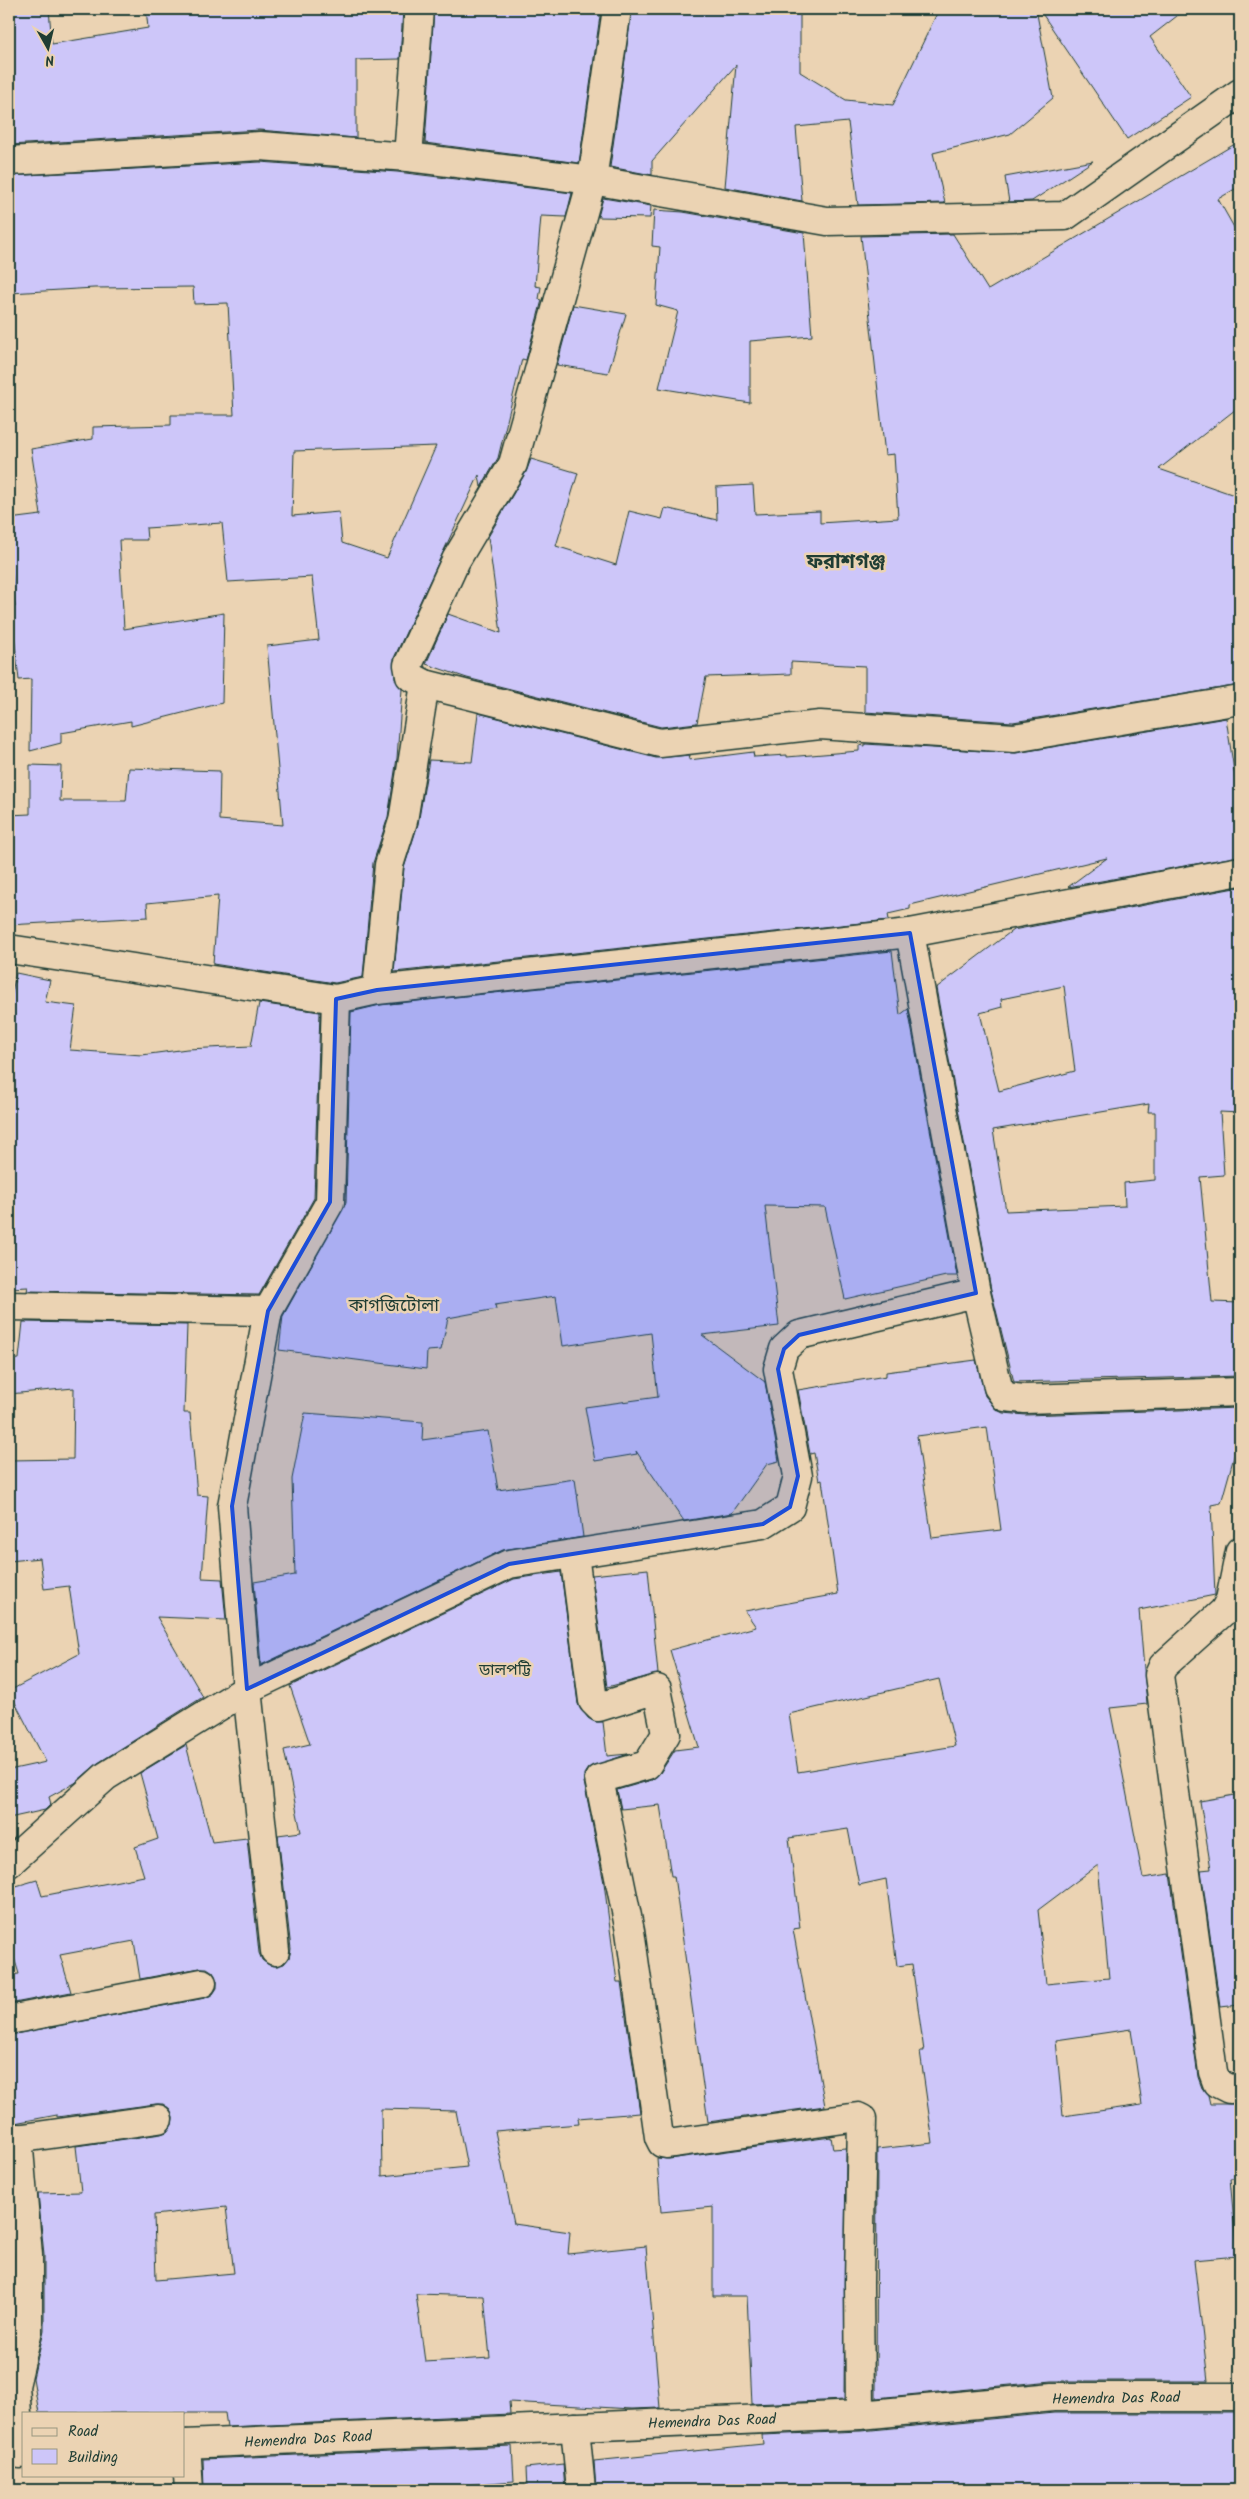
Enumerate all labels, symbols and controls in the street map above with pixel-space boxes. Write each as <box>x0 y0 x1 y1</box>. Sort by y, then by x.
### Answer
north arrow <box>22 22 72 72</box>
text: N <box>44 48 56 71</box>
district label: ফরাশগঞ্জ <box>805 547 886 579</box>
district label: কাগজিটোলা <box>348 1292 439 1321</box>
district label: ডালপট্টি <box>478 1658 532 1683</box>
street label: Hemendra Das Road <box>1052 2386 1181 2412</box>
street label: Hemendra Das Road <box>648 2408 777 2436</box>
legend <box>22 2412 185 2476</box>
text: Road <box>68 2420 99 2444</box>
street label: Hemendra Das Road <box>243 2425 373 2455</box>
text: Building <box>68 2446 118 2470</box>

